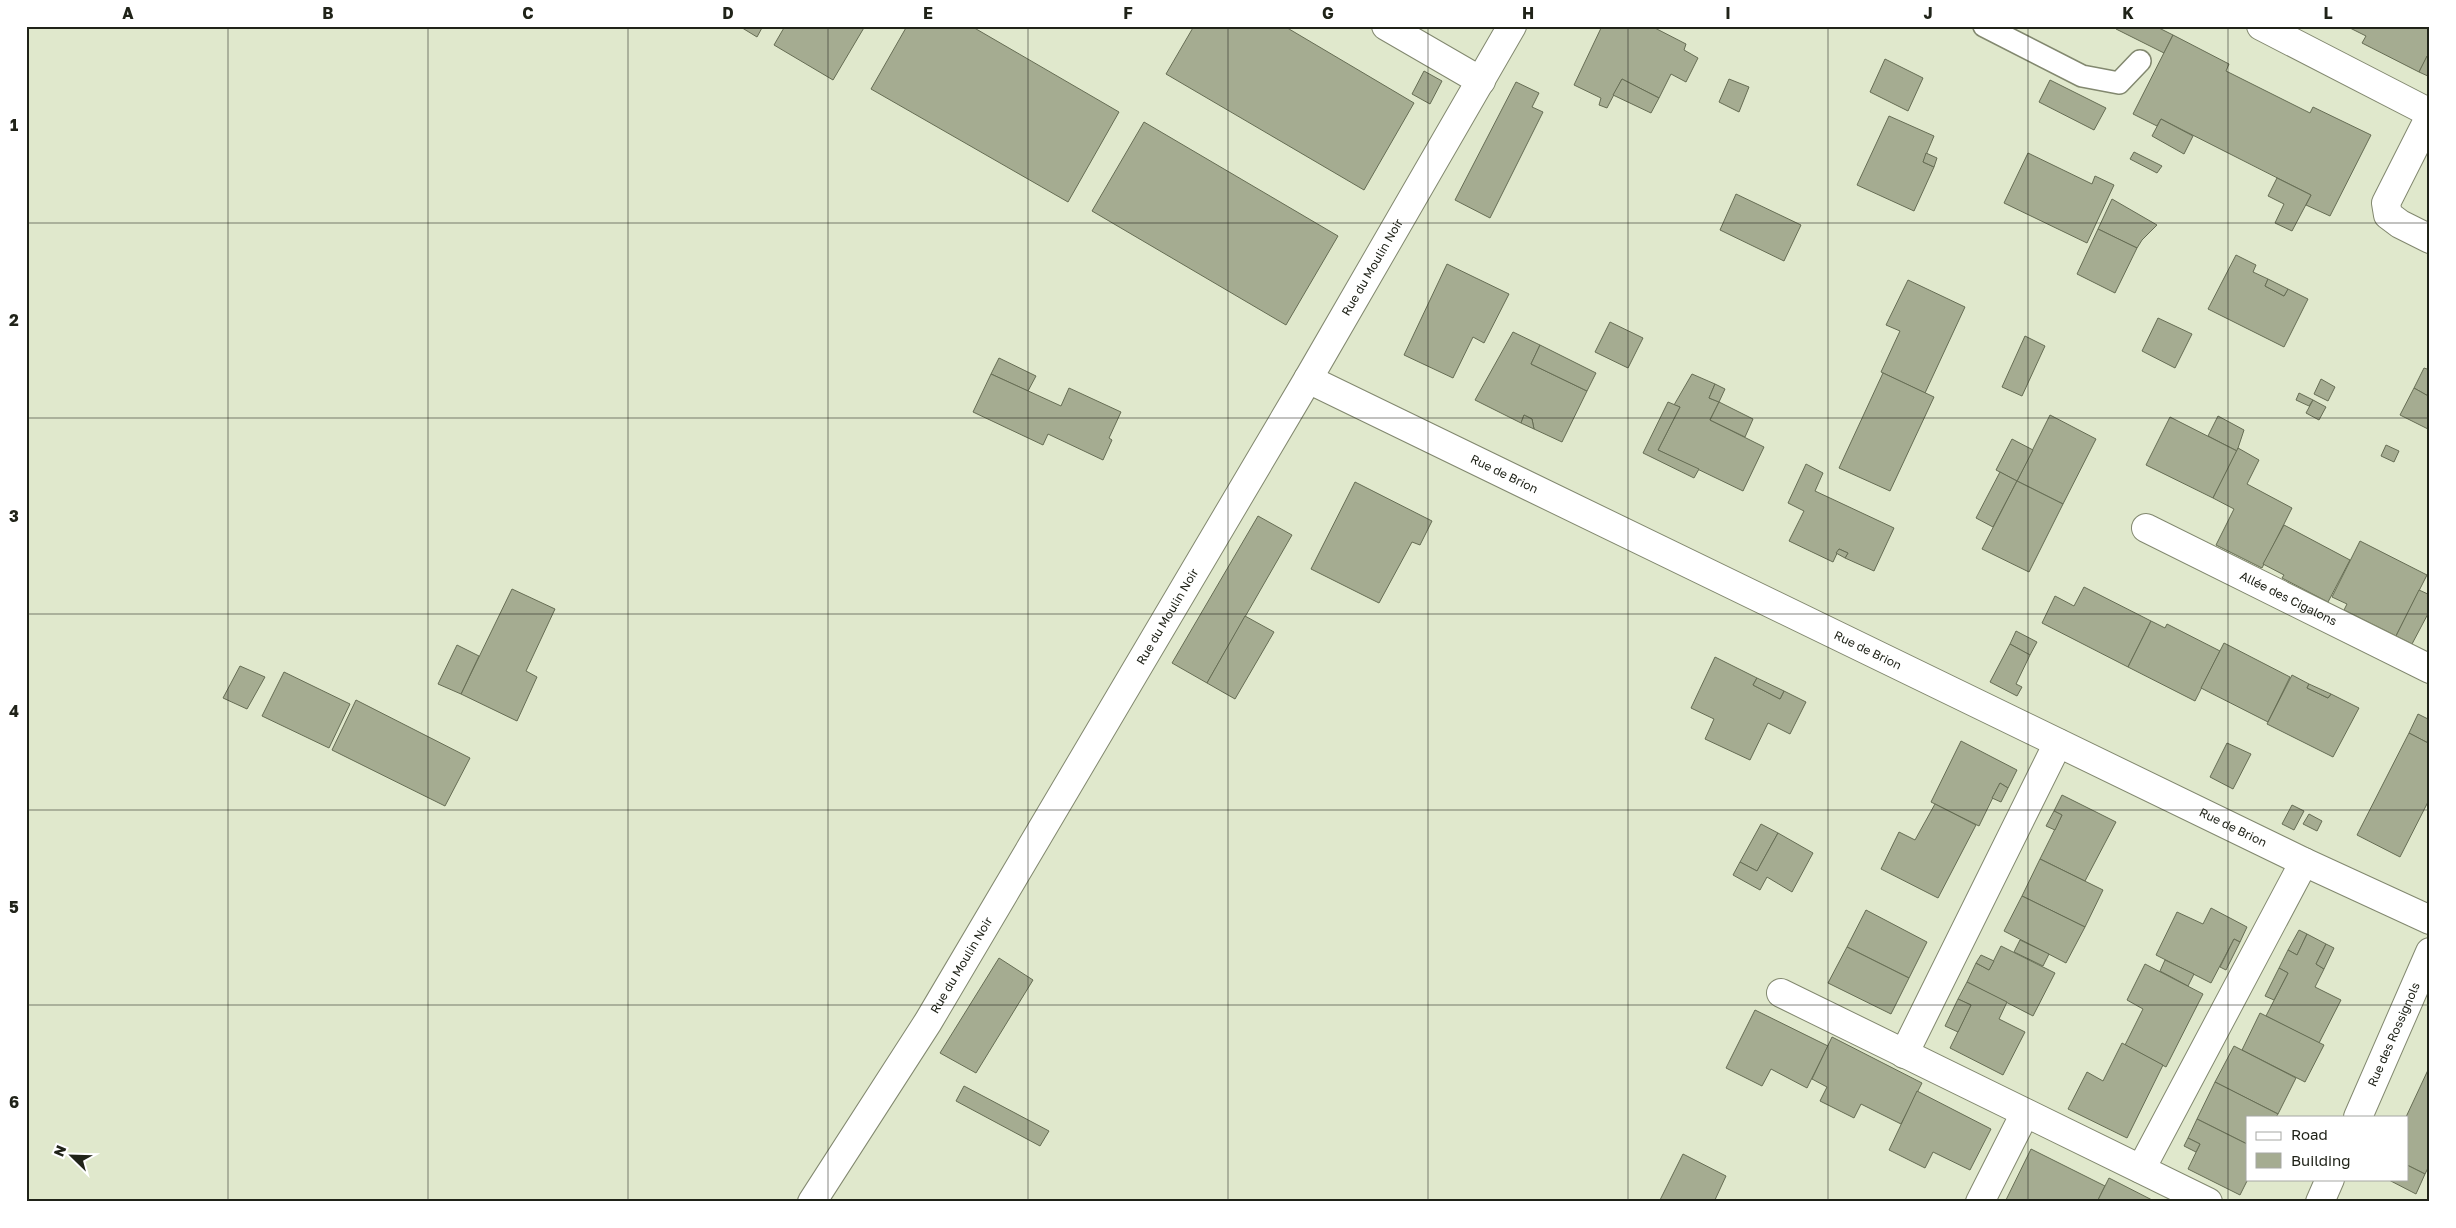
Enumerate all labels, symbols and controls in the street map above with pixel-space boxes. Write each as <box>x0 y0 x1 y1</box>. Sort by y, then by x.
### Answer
text: A <box>122 3 134 23</box>
text: B <box>322 3 334 23</box>
text: C <box>522 3 534 23</box>
text: D <box>722 3 734 23</box>
text: E <box>923 3 933 23</box>
text: F <box>1123 3 1133 23</box>
text: G <box>1322 3 1334 23</box>
text: H <box>1522 3 1534 23</box>
text: I <box>1725 3 1731 23</box>
text: J <box>1923 3 1933 23</box>
text: K <box>2122 3 2134 23</box>
text: L <box>2323 3 2333 23</box>
text: 1 <box>10 115 18 135</box>
street label: Rue du Moulin Noir <box>1338 216 1406 318</box>
text: 2 <box>9 310 19 330</box>
street label: Rue de Brion <box>1468 451 1541 496</box>
text: 3 <box>9 506 19 526</box>
street label: Rue du Moulin Noir <box>1133 565 1202 667</box>
street label: Allée des Cigalons <box>2238 568 2340 629</box>
street label: Rue de Brion <box>1832 627 1904 673</box>
text: 4 <box>9 701 19 721</box>
street label: Rue de Brion <box>2197 804 2269 850</box>
text: 5 <box>9 897 19 917</box>
street label: Rue du Moulin Noir <box>927 914 996 1016</box>
street label: Rue des Rossignols <box>2364 980 2423 1089</box>
text: 6 <box>9 1092 19 1112</box>
legend <box>2246 1116 2408 1180</box>
text: Road <box>2291 1125 2328 1143</box>
north arrow <box>48 1130 98 1180</box>
text: N <box>50 1143 69 1159</box>
text: Building <box>2291 1151 2351 1169</box>

